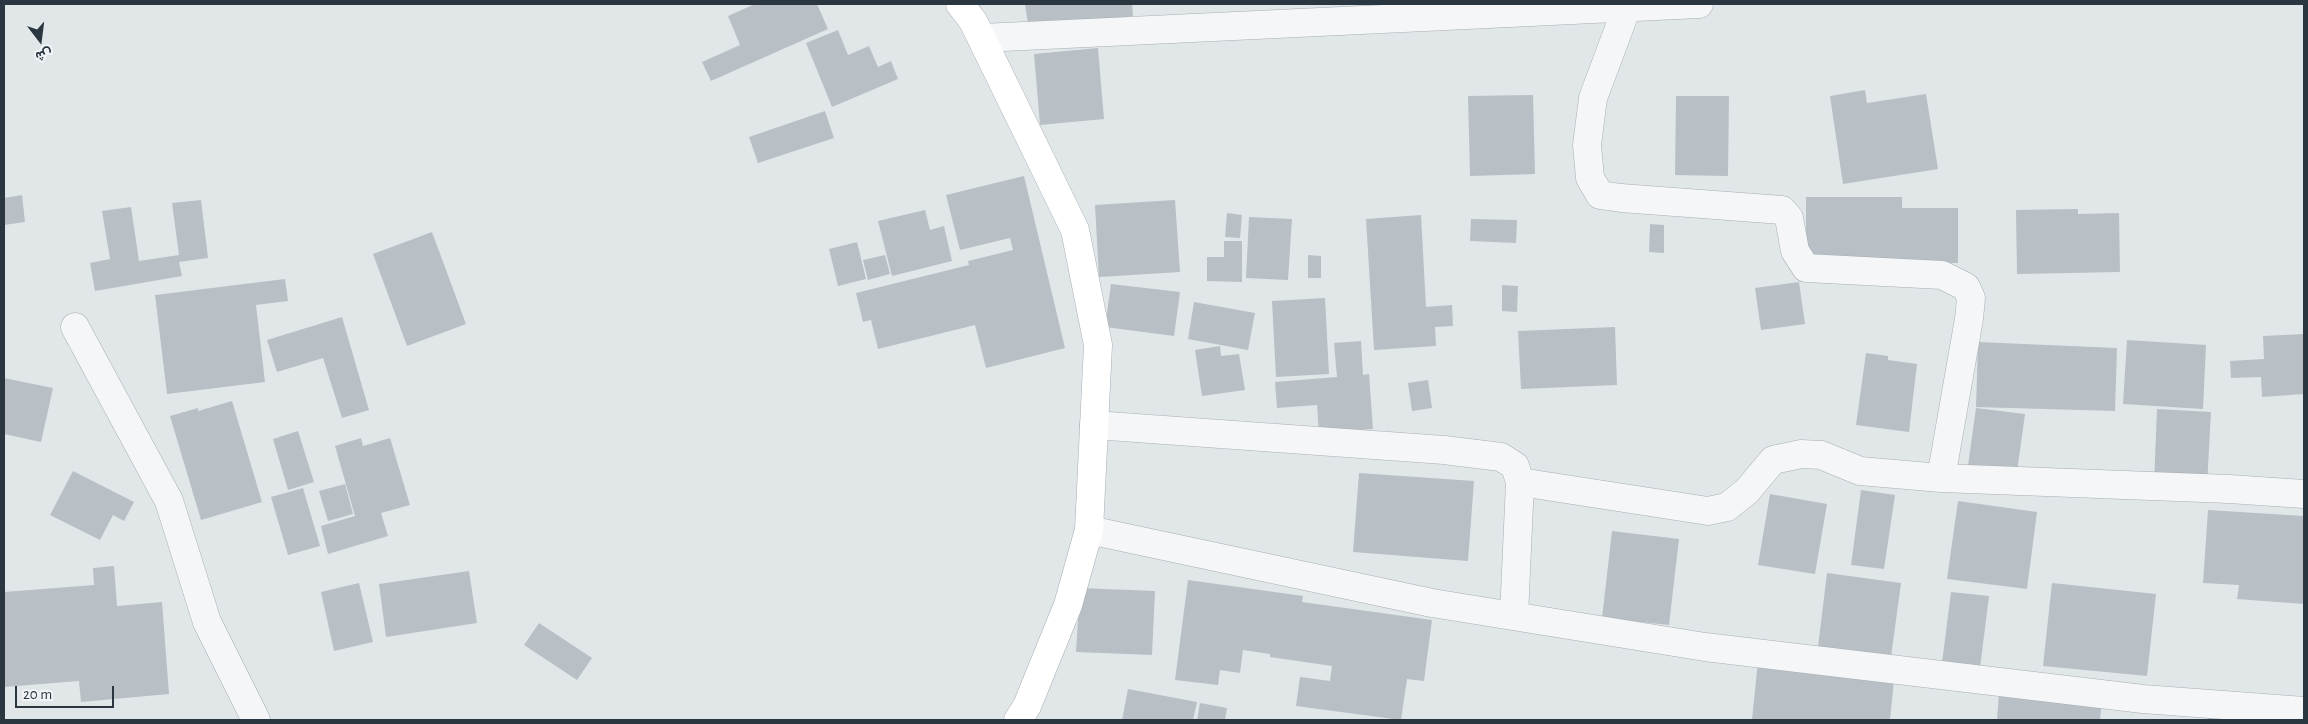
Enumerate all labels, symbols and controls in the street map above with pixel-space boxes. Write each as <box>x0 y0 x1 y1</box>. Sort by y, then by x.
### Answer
north arrow <box>15 15 65 65</box>
text: ش <box>34 46 54 63</box>
scale bar <box>18 676 116 708</box>
text: 20 m <box>23 687 52 702</box>

